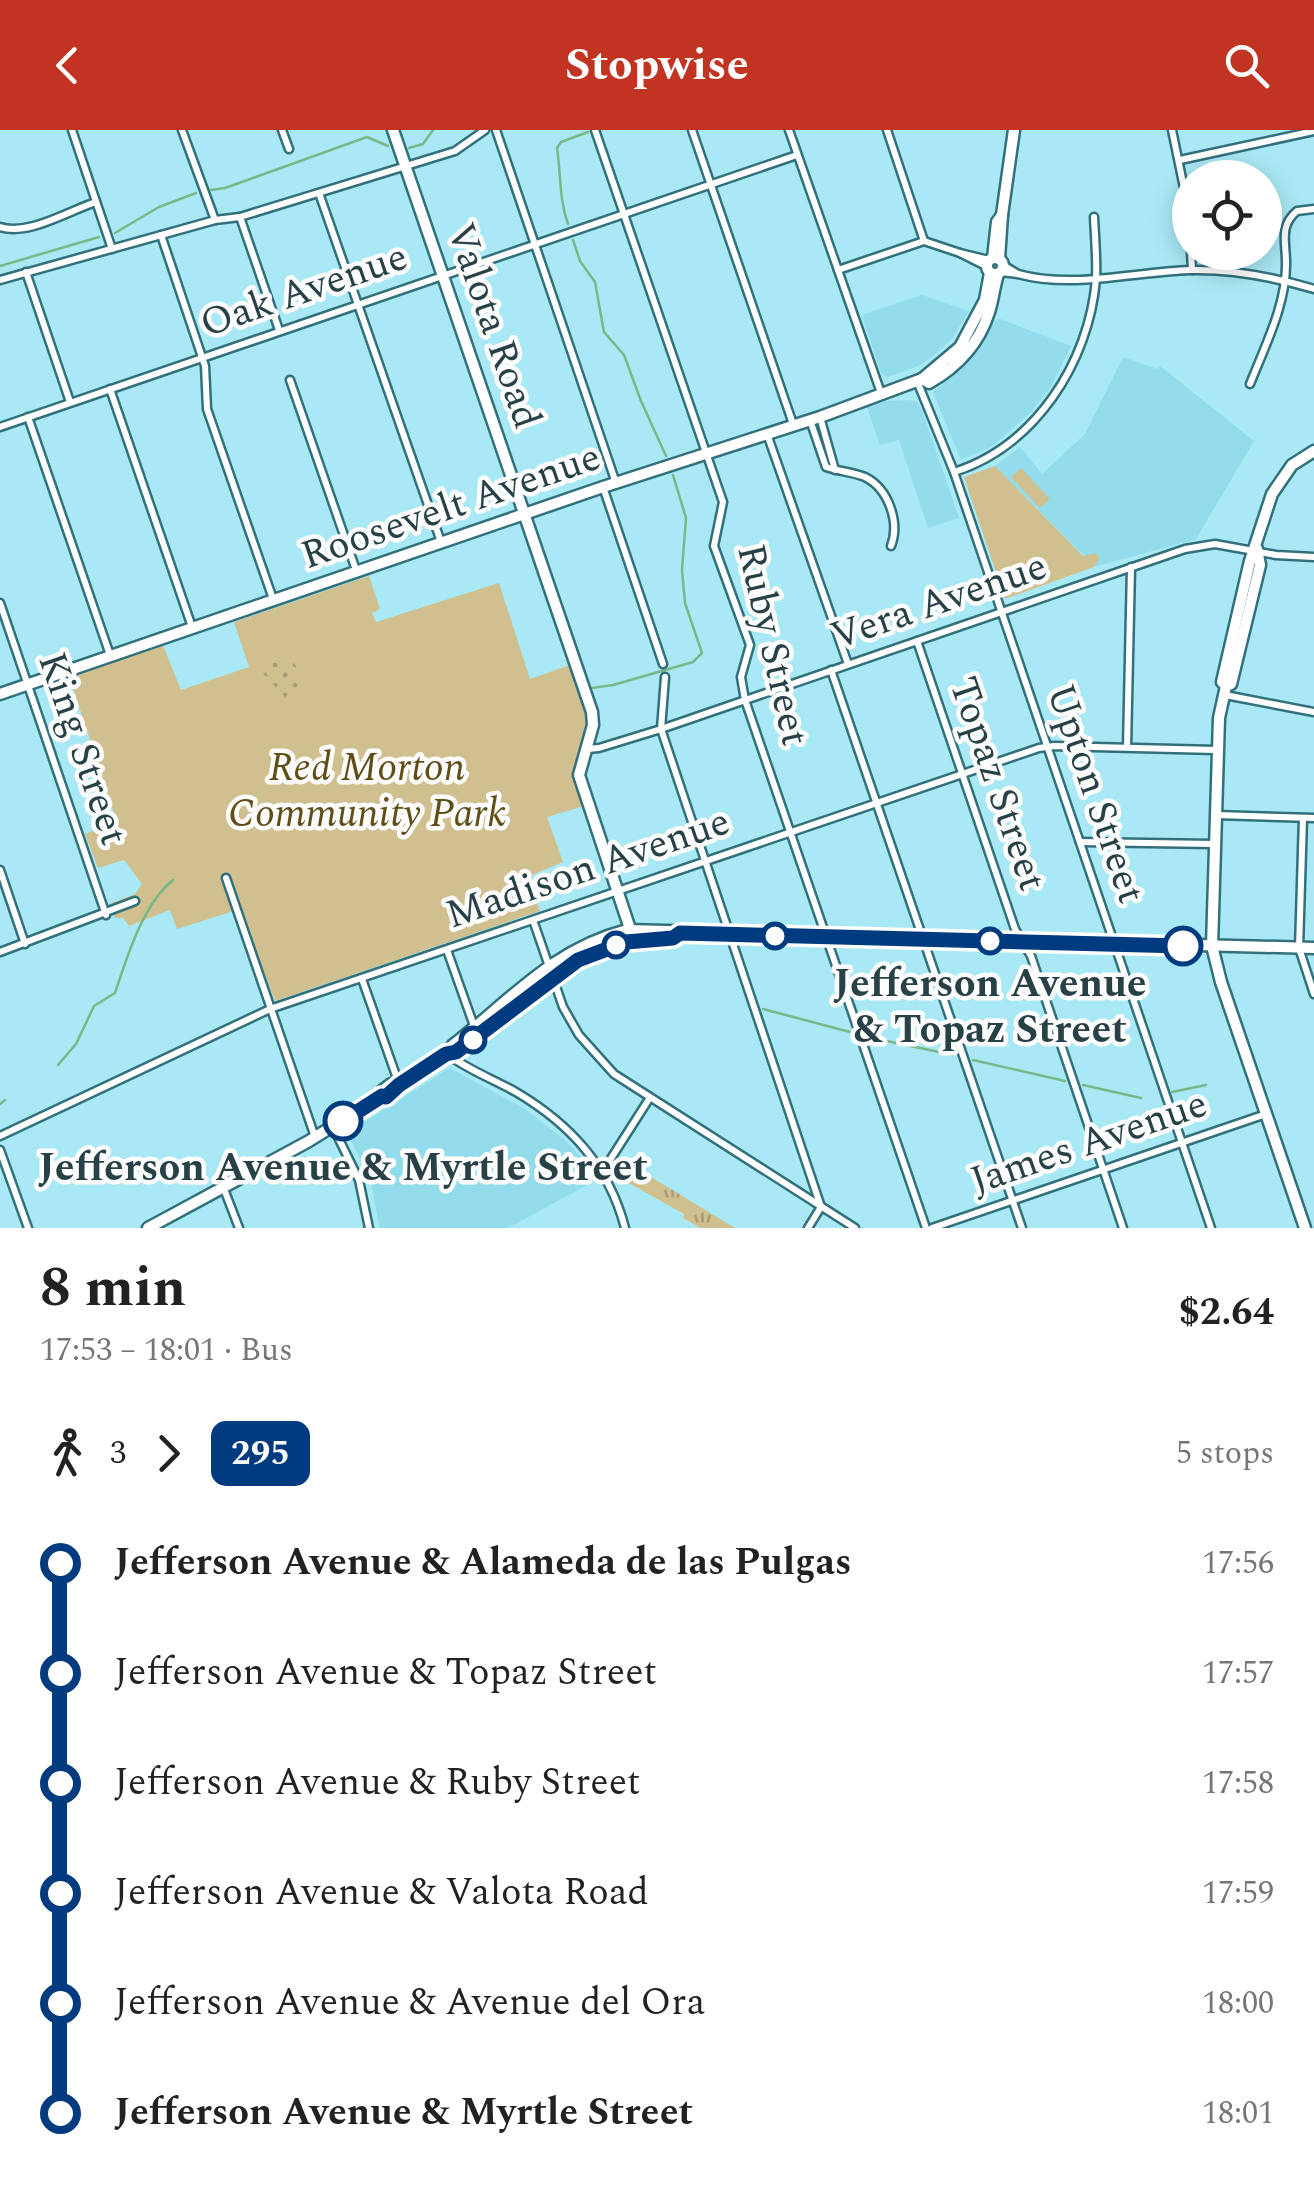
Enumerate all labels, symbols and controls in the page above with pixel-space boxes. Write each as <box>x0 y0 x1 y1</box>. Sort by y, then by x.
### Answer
text: Stopwise <box>565 31 749 100</box>
icon: back <box>40 38 95 93</box>
icon: search <box>1219 38 1274 93</box>
map controls <box>1172 160 1282 270</box>
button: locate <box>1172 160 1282 270</box>
street label: Valota Road <box>429 215 557 437</box>
street label: Oak Avenue <box>192 227 416 355</box>
street label: Roosevelt Avenue <box>293 427 609 587</box>
street label: Vera Avenue <box>823 537 1055 667</box>
street label: Ruby Street <box>719 538 825 752</box>
street label: King Street <box>20 644 144 854</box>
street label: Topaz Street <box>932 669 1062 899</box>
street label: Upton Street <box>1029 676 1161 912</box>
park label: Red Morton Community Park <box>228 738 506 845</box>
street label: Madison Avenue <box>438 792 738 946</box>
unlabelled marker <box>762 923 788 949</box>
unlabelled marker <box>1164 927 1202 965</box>
marker: Jefferson Avenue & Topaz Street <box>977 928 1003 954</box>
unlabelled marker <box>603 932 629 958</box>
place label: Jefferson Avenue & Topaz Street <box>833 954 1147 1061</box>
unlabelled marker <box>460 1027 486 1053</box>
street label: James Avenue <box>962 1074 1216 1212</box>
marker: Jefferson Avenue & Myrtle Street <box>324 1102 362 1140</box>
place label: Jefferson Avenue & Myrtle Street <box>38 1138 648 1199</box>
text: 8 min <box>40 1247 186 1330</box>
text: $2.64 <box>1179 1284 1274 1342</box>
text: 17:53 – 18:01 · Bus <box>40 1326 293 1375</box>
icon: walk <box>40 1426 95 1481</box>
icon: forward <box>141 1426 196 1481</box>
text: 295 <box>231 1427 290 1480</box>
text: 3 <box>110 1429 126 1478</box>
text: 5 stops <box>1176 1429 1274 1478</box>
text: Jefferson Avenue & Alameda de las Pulgas <box>114 1534 852 1592</box>
text: 17:56 <box>1202 1539 1274 1588</box>
text: Jefferson Avenue & Topaz Street <box>114 1644 657 1702</box>
text: 17:57 <box>1202 1649 1274 1698</box>
text: Jefferson Avenue & Ruby Street <box>114 1754 641 1812</box>
text: 17:58 <box>1202 1759 1274 1808</box>
text: Jefferson Avenue & Valota Road <box>114 1864 649 1922</box>
text: 17:59 <box>1202 1869 1274 1918</box>
text: Jefferson Avenue & Avenue del Ora <box>114 1974 705 2032</box>
text: 18:00 <box>1202 1979 1274 2028</box>
text: Jefferson Avenue & Myrtle Street <box>114 2084 693 2142</box>
text: 18:01 <box>1202 2089 1274 2138</box>

